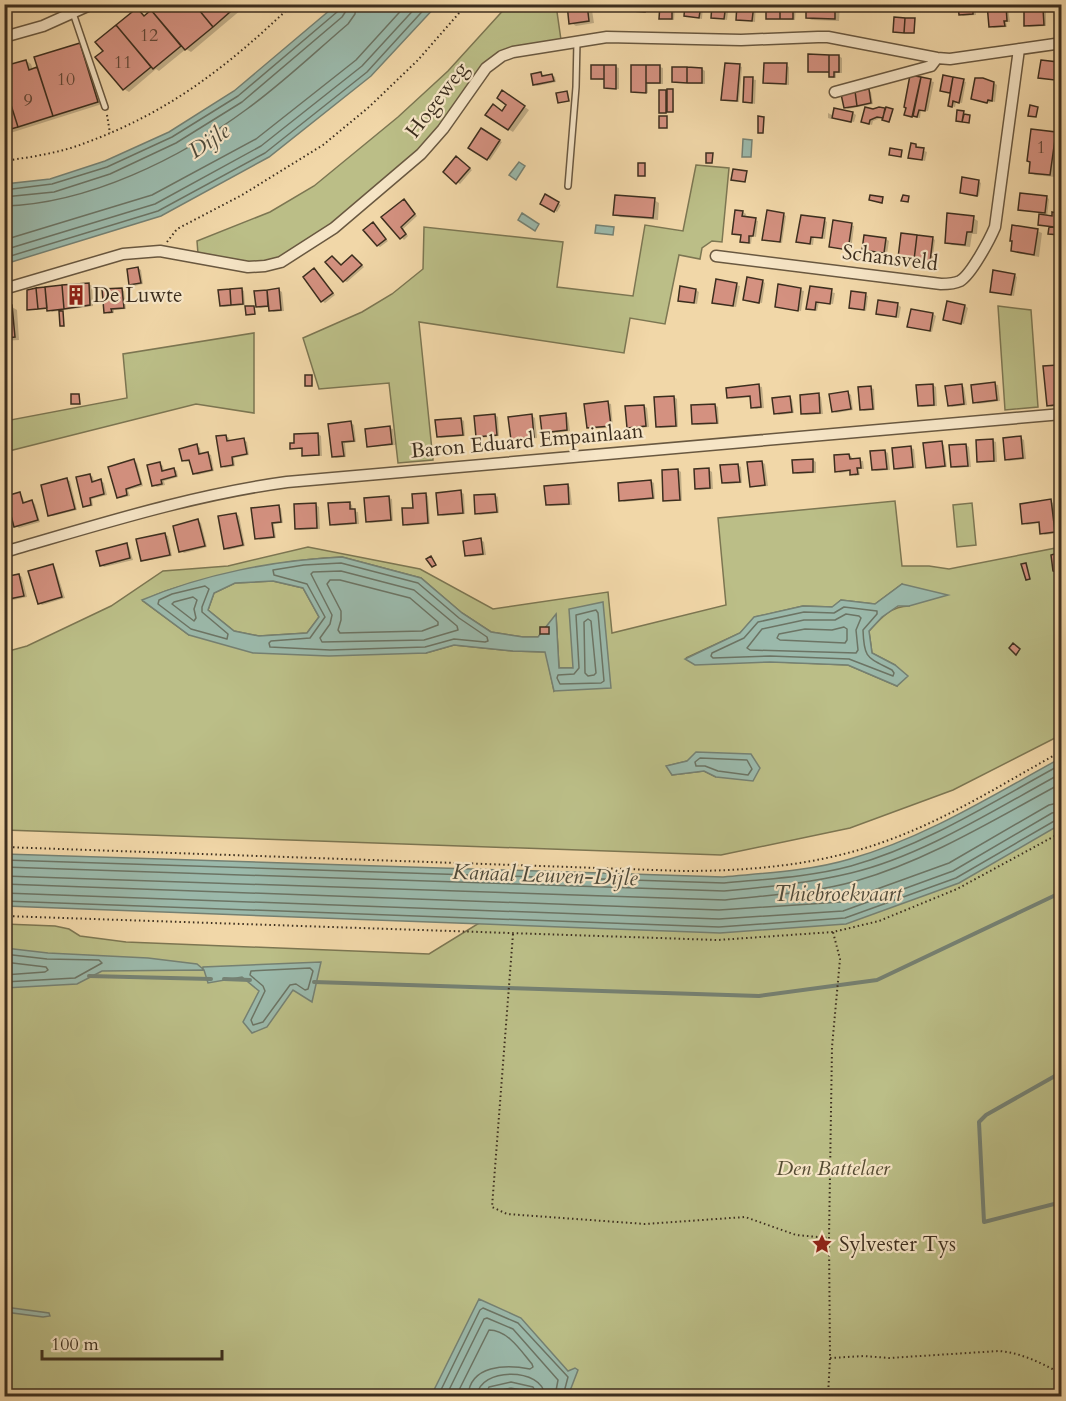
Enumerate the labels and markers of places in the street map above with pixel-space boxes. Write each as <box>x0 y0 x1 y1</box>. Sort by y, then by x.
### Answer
place label: De Luwte <box>93 281 182 310</box>
building icon: De Luwte <box>64 283 88 307</box>
place label: Sylvester Tys <box>839 1230 956 1259</box>
place icon: Sylvester Tys <box>810 1232 834 1256</box>

